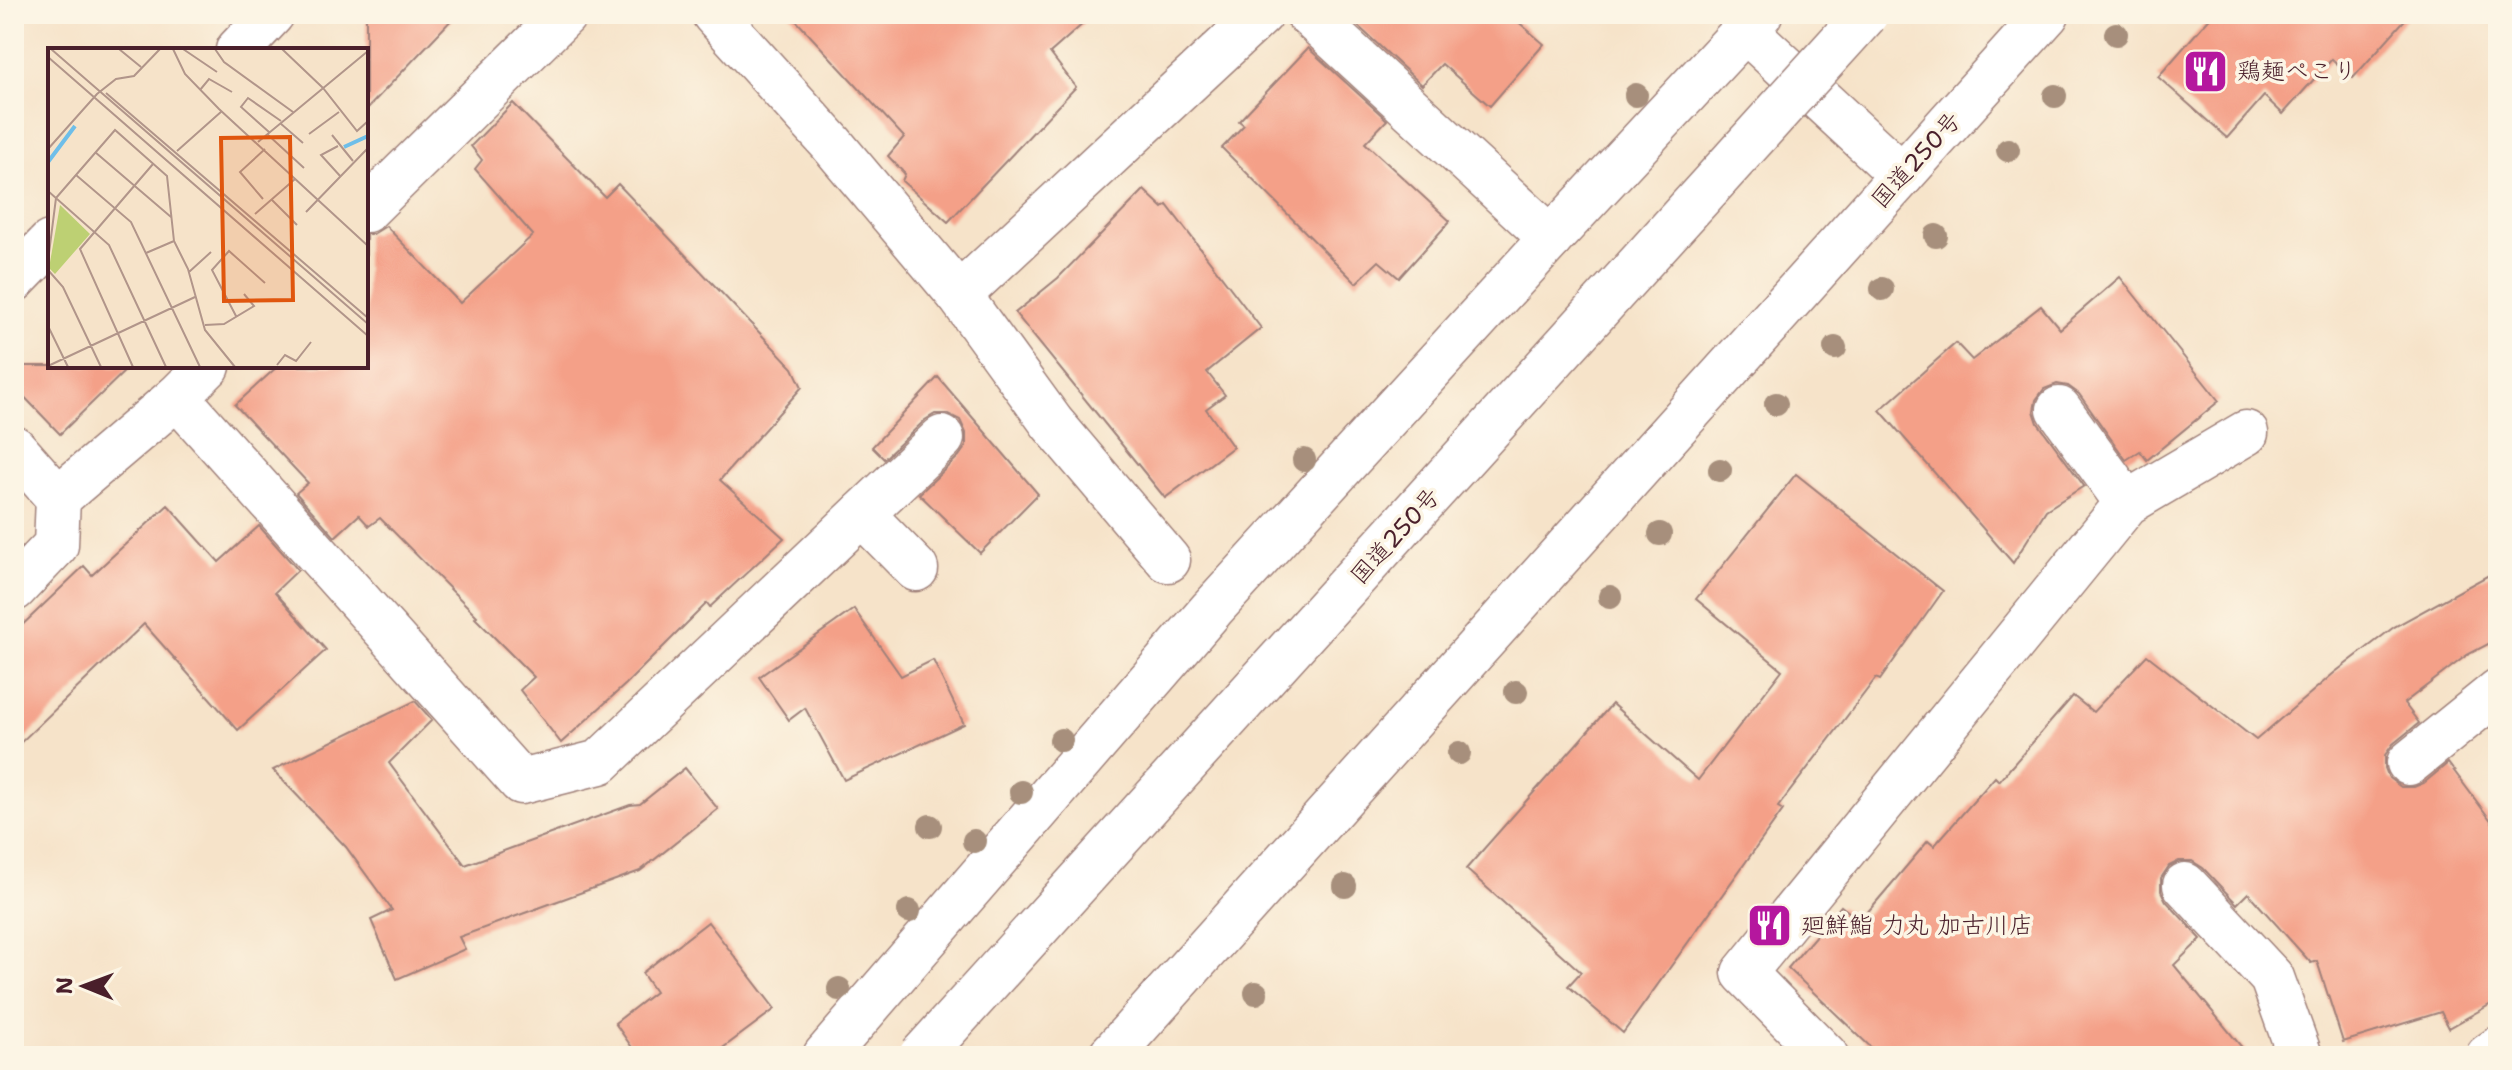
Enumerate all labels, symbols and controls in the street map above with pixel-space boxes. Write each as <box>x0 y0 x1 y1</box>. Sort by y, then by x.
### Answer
restaurant icon: 鶏麺ぺこり <box>2182 47 2230 95</box>
inset map <box>48 48 368 368</box>
place label: 鶏麺ぺこり <box>2237 55 2357 87</box>
street label: 国道250号 <box>1864 105 1968 215</box>
street label: 国道250号 <box>1343 481 1447 591</box>
restaurant icon: 廻鮮鮨 力丸 加古川店 <box>1746 901 1794 949</box>
place label: 廻鮮鮨 力丸 加古川店 <box>1801 909 2033 941</box>
north arrow <box>44 946 124 1026</box>
text: N <box>50 977 79 995</box>

